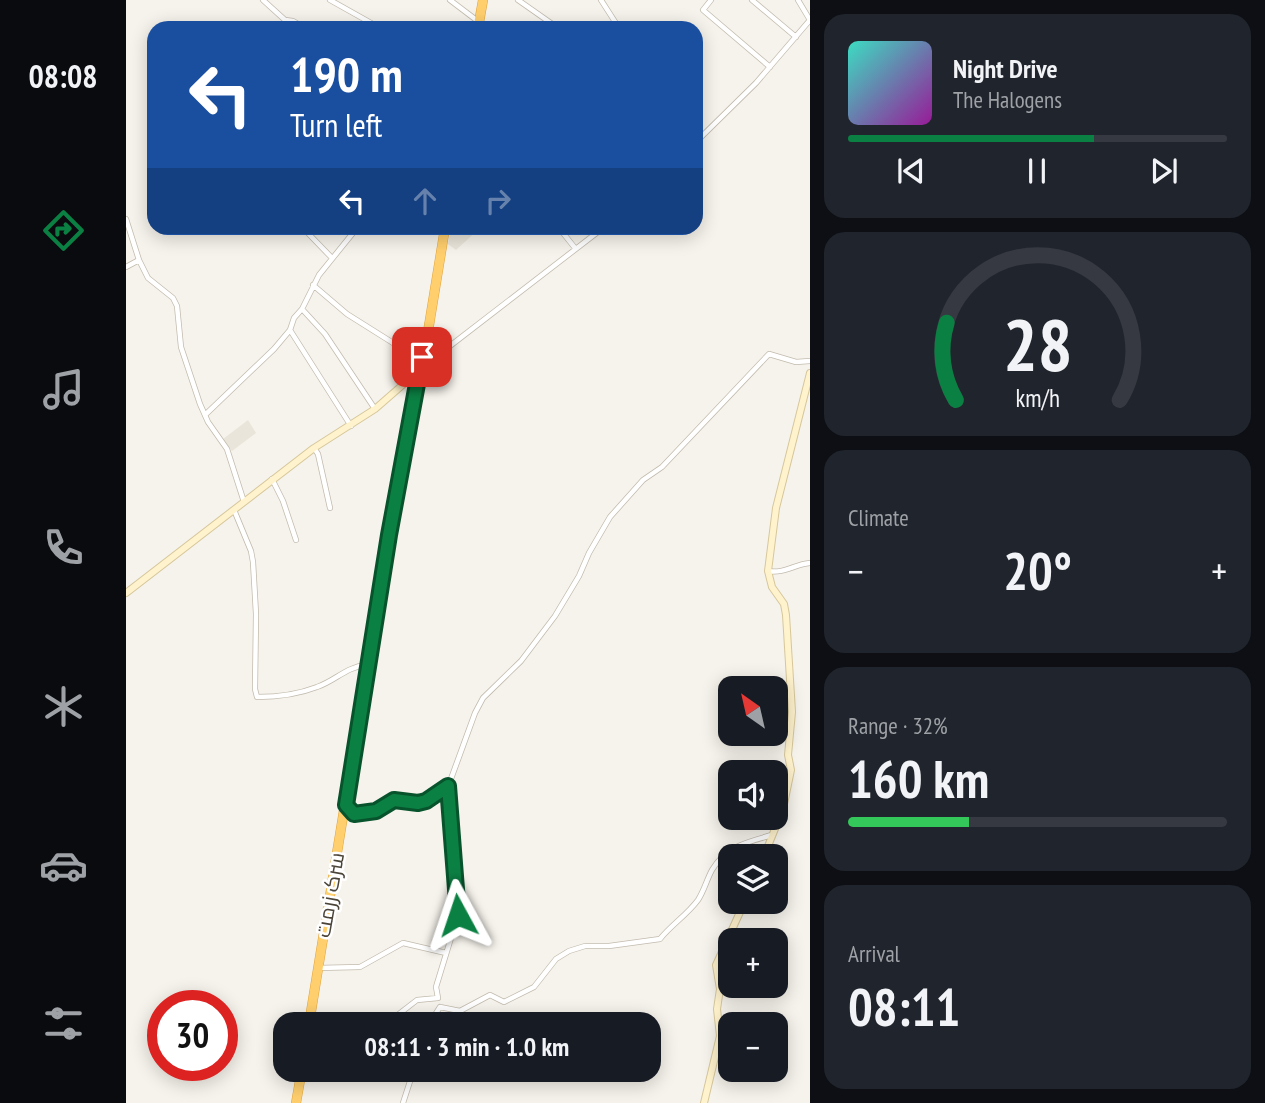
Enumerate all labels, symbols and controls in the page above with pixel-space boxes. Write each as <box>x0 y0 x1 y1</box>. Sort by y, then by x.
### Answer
text: 190 m <box>290 42 403 106</box>
icon: left <box>175 49 266 140</box>
text: Night Drive <box>953 52 1058 85</box>
text: 08:08 <box>28 55 98 97</box>
text: The Halogens <box>953 85 1062 114</box>
text: Turn left <box>290 104 382 146</box>
icon: previous <box>892 152 930 190</box>
icon: pause <box>1018 152 1056 190</box>
icon: next <box>1145 152 1183 190</box>
icon: left <box>333 182 371 220</box>
icon: ahead <box>406 182 444 220</box>
icon: right <box>479 182 517 220</box>
icon: directions <box>39 206 88 255</box>
text: 28 <box>1003 296 1072 390</box>
pin <box>392 327 452 387</box>
icon: arrive <box>403 338 441 376</box>
icon: music <box>39 365 88 414</box>
text: km/h <box>1015 381 1060 413</box>
text: Climate <box>848 503 909 532</box>
icon: phone <box>39 523 88 572</box>
text: 20° <box>1003 537 1072 604</box>
text: − <box>848 546 864 595</box>
text: + <box>1211 546 1227 595</box>
north arrow <box>718 676 788 746</box>
map controls <box>718 676 788 1082</box>
icon: climate <box>39 682 88 731</box>
text: Range · 32% <box>848 711 948 740</box>
text: 160 km <box>848 745 989 812</box>
button: sound <box>718 760 788 830</box>
icon: car <box>39 841 88 890</box>
button: layers <box>718 844 788 914</box>
street label: سرک زرمت <box>309 850 350 940</box>
position arrow <box>421 878 495 952</box>
button: + <box>718 928 788 998</box>
text: Arrival <box>848 939 900 968</box>
text: 08:11 <box>848 973 960 1040</box>
speed limit sign: 30 <box>147 990 238 1081</box>
icon: filters <box>39 999 88 1048</box>
button: − <box>718 1012 788 1082</box>
text: 08:11 · 3 min · 1.0 km <box>365 1030 569 1063</box>

